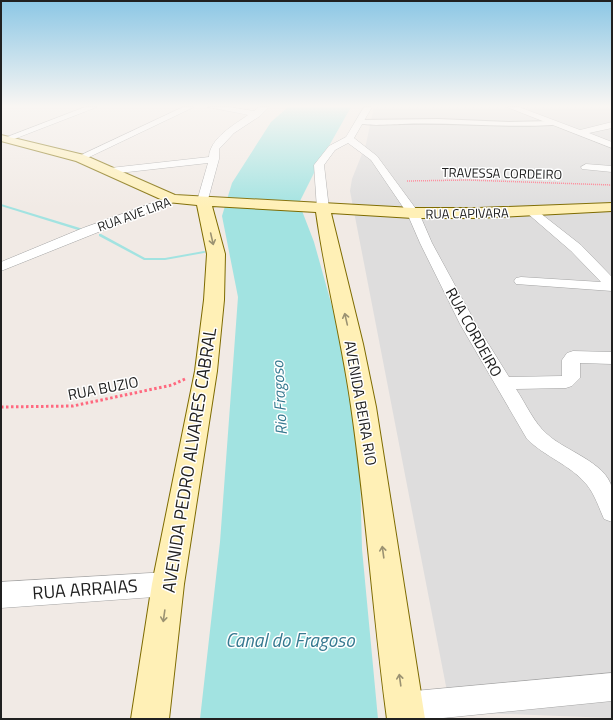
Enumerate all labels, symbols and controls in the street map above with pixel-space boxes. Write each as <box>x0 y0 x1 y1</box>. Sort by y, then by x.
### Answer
street label: TRAVESSA CORDEIRO <box>442 162 562 184</box>
street label: RUA AVE LIRA <box>94 191 174 237</box>
street label: RUA CAPIVARA <box>425 202 509 224</box>
one-way arrow <box>209 232 217 245</box>
street label: RUA CORDEIRO <box>440 283 508 381</box>
one-way arrow <box>341 313 349 326</box>
street label: AVENIDA PEDRO ALVARES CABRAL <box>155 325 223 595</box>
street label: AVENIDA BEIRA RIO <box>339 339 383 467</box>
water label: Rio Fragoso <box>265 359 293 436</box>
street label: RUA BUZIO <box>66 370 140 406</box>
one-way arrow <box>379 545 387 558</box>
street label: RUA ARRAIAS <box>31 572 139 606</box>
one-way arrow <box>160 609 168 622</box>
water label: Canal do Fragoso <box>225 625 355 654</box>
one-way arrow <box>396 674 404 687</box>

